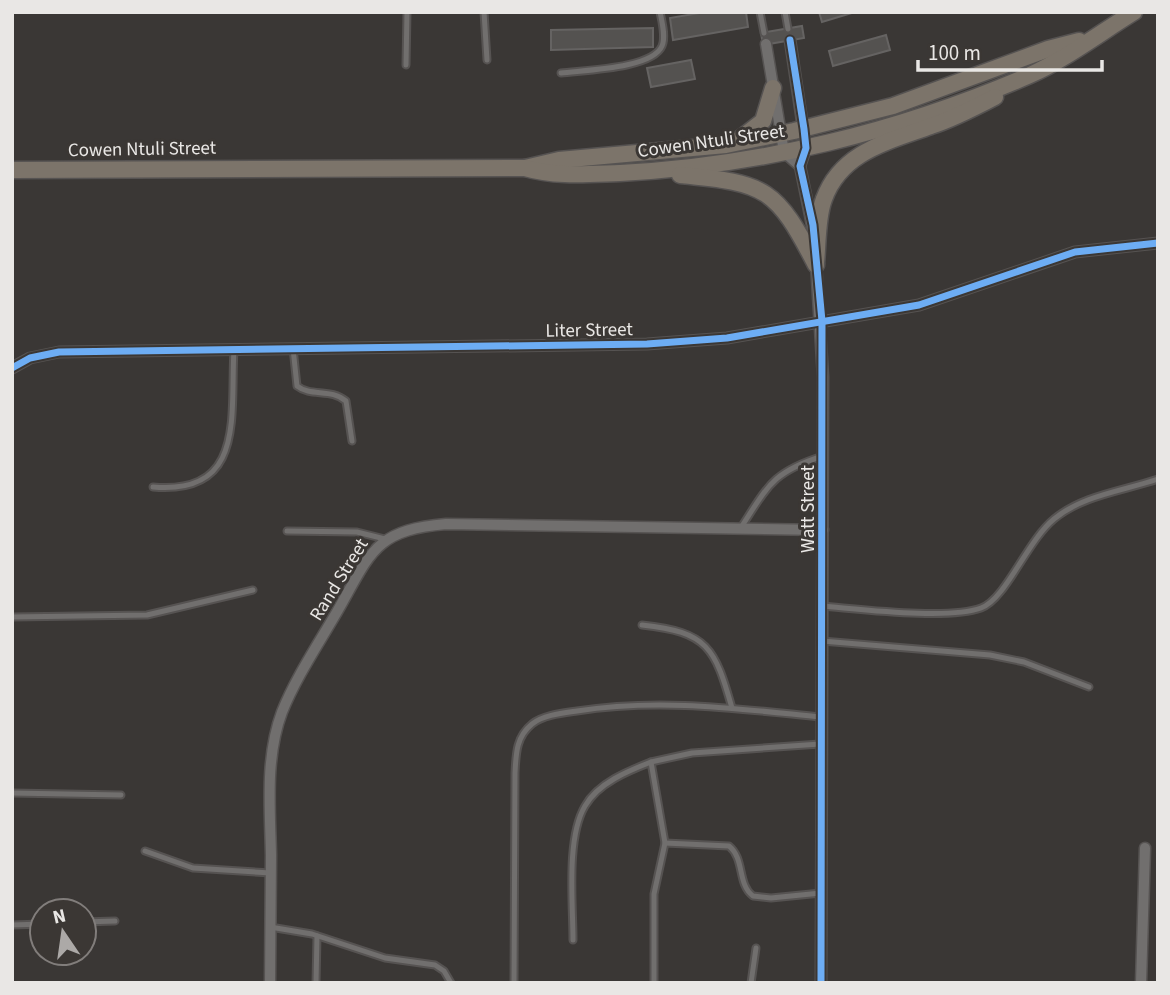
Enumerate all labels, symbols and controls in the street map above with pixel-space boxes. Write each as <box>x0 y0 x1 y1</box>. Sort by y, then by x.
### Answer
scale bar <box>918 28 1102 72</box>
text: 100 m <box>928 38 981 68</box>
street label: Cowen Ntuli Street <box>636 118 787 165</box>
street label: Cowen Ntuli Street <box>68 135 217 164</box>
street label: Liter Street <box>545 316 634 345</box>
street label: Watt Street <box>795 465 822 553</box>
street label: Rand Street <box>303 533 376 626</box>
north arrow <box>28 897 98 967</box>
text: N <box>50 902 69 931</box>

